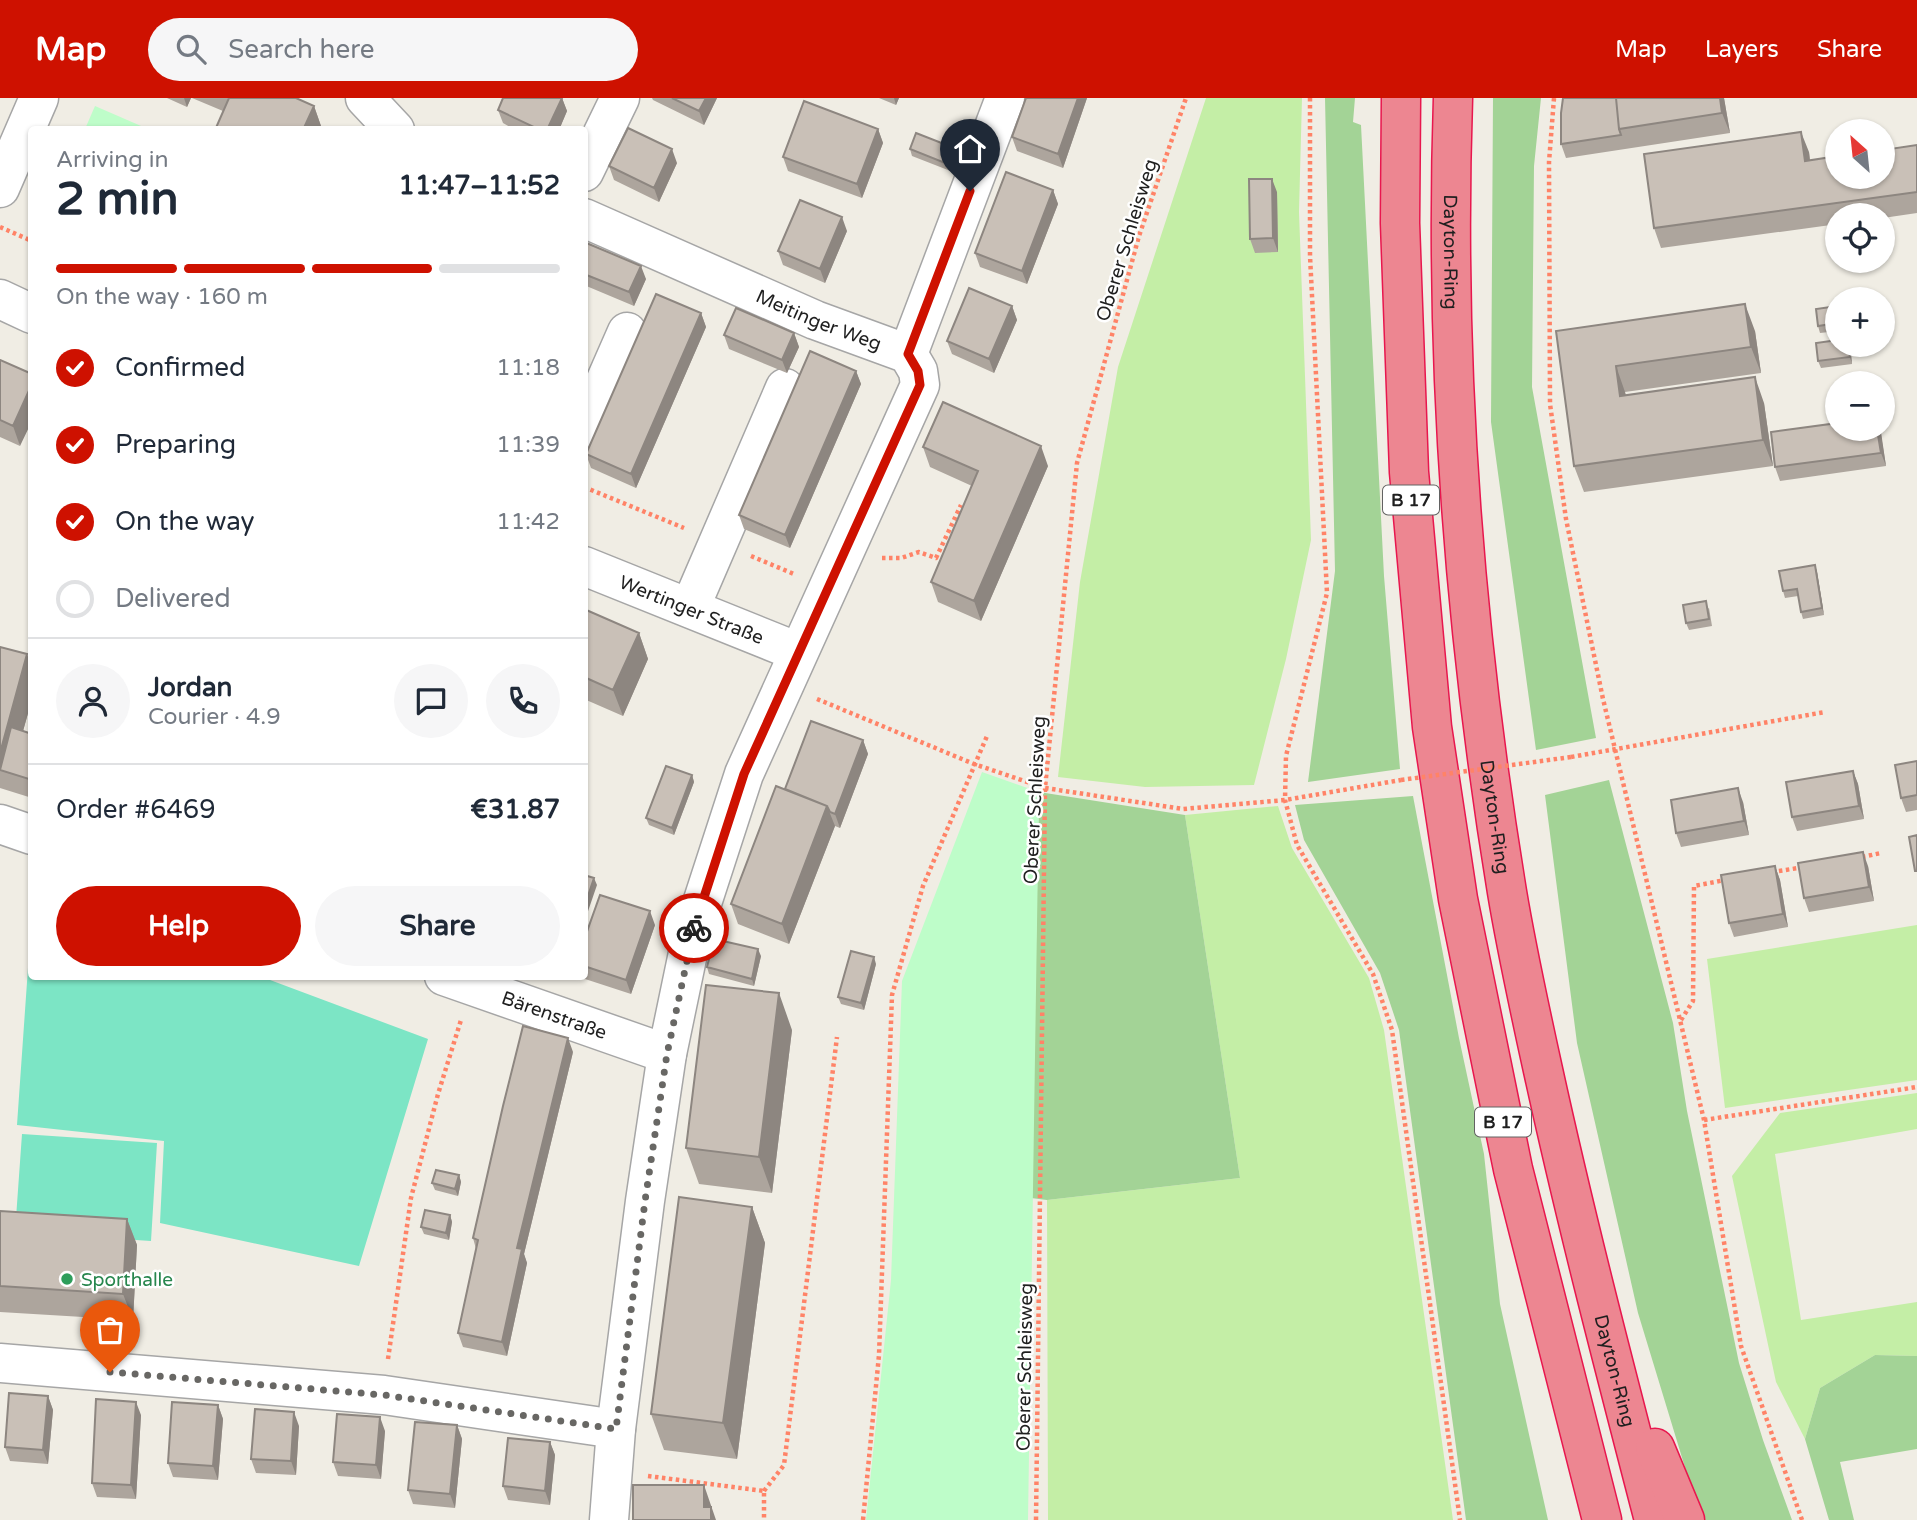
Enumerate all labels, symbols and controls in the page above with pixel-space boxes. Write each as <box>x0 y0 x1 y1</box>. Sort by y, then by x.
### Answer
search box <box>148 18 638 81</box>
text: Map <box>35 30 106 69</box>
icon: search <box>172 30 210 68</box>
text: Search here <box>228 34 374 65</box>
text: Map <box>1615 35 1667 64</box>
text: Layers <box>1705 35 1779 64</box>
text: Share <box>1817 35 1882 64</box>
pin <box>940 119 1000 191</box>
north arrow <box>1825 119 1895 189</box>
map controls <box>1825 119 1895 441</box>
icon: home <box>951 130 989 168</box>
text: Arriving in <box>56 146 169 174</box>
street label: Oberer Schleisweg <box>1092 157 1162 324</box>
text: 11:47–11:52 <box>399 170 560 201</box>
text: 2 min <box>56 172 179 227</box>
street label: Dayton-Ring <box>1439 194 1462 310</box>
button: locate <box>1825 203 1895 273</box>
text: On the way · 160 m <box>56 283 268 311</box>
street label: Meitinger Weg <box>752 285 884 355</box>
button: + <box>1825 287 1895 357</box>
icon: check <box>56 349 94 387</box>
text: Confirmed <box>115 352 245 383</box>
text: 11:18 <box>496 354 560 382</box>
button: − <box>1825 371 1895 441</box>
icon: check <box>56 426 94 464</box>
text: Preparing <box>115 429 236 460</box>
text: 11:39 <box>496 431 560 459</box>
road number: B 17 <box>1383 486 1439 514</box>
icon: check <box>56 503 94 541</box>
text: On the way <box>115 506 255 537</box>
text: 11:42 <box>496 508 560 536</box>
street label: Wertinger Straße <box>616 571 767 649</box>
text: Delivered <box>115 583 231 614</box>
button: person <box>56 664 130 738</box>
button: chat <box>394 664 468 738</box>
button: phone <box>486 664 560 738</box>
text: Jordan <box>148 672 232 703</box>
text: Courier · 4.9 <box>148 703 281 731</box>
street label: Oberer Schleisweg <box>1020 715 1050 885</box>
street label: Dayton-Ring <box>1475 758 1514 876</box>
text: Order #6469 <box>56 794 216 825</box>
text: €31.87 <box>470 794 560 825</box>
button: Help <box>56 886 301 966</box>
button: Share <box>315 886 560 966</box>
courier <box>659 893 729 963</box>
icon: bike <box>675 909 713 947</box>
street label: Bärenstraße <box>499 987 610 1044</box>
road number: B 17 <box>1475 1107 1531 1136</box>
place label: Sporthalle <box>81 1269 173 1291</box>
marker: Sporthalle <box>59 1271 75 1287</box>
street label: Oberer Schleisweg <box>1013 1283 1037 1451</box>
pin <box>80 1300 140 1372</box>
icon: bag <box>91 1311 129 1349</box>
street label: Dayton-Ring <box>1590 1312 1639 1429</box>

